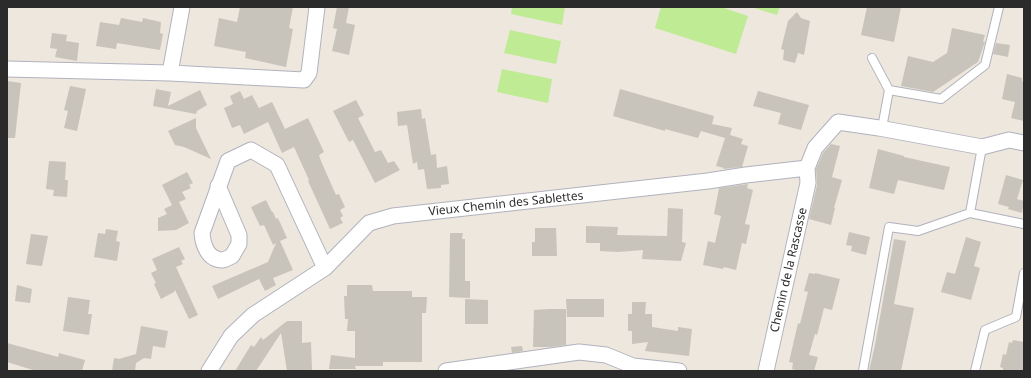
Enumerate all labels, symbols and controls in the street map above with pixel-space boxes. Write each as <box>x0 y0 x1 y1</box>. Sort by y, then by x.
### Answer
street label: Vieux Chemin des Sablettes <box>428 189 584 219</box>
street label: Chemin de la Rascasse <box>768 206 810 334</box>

